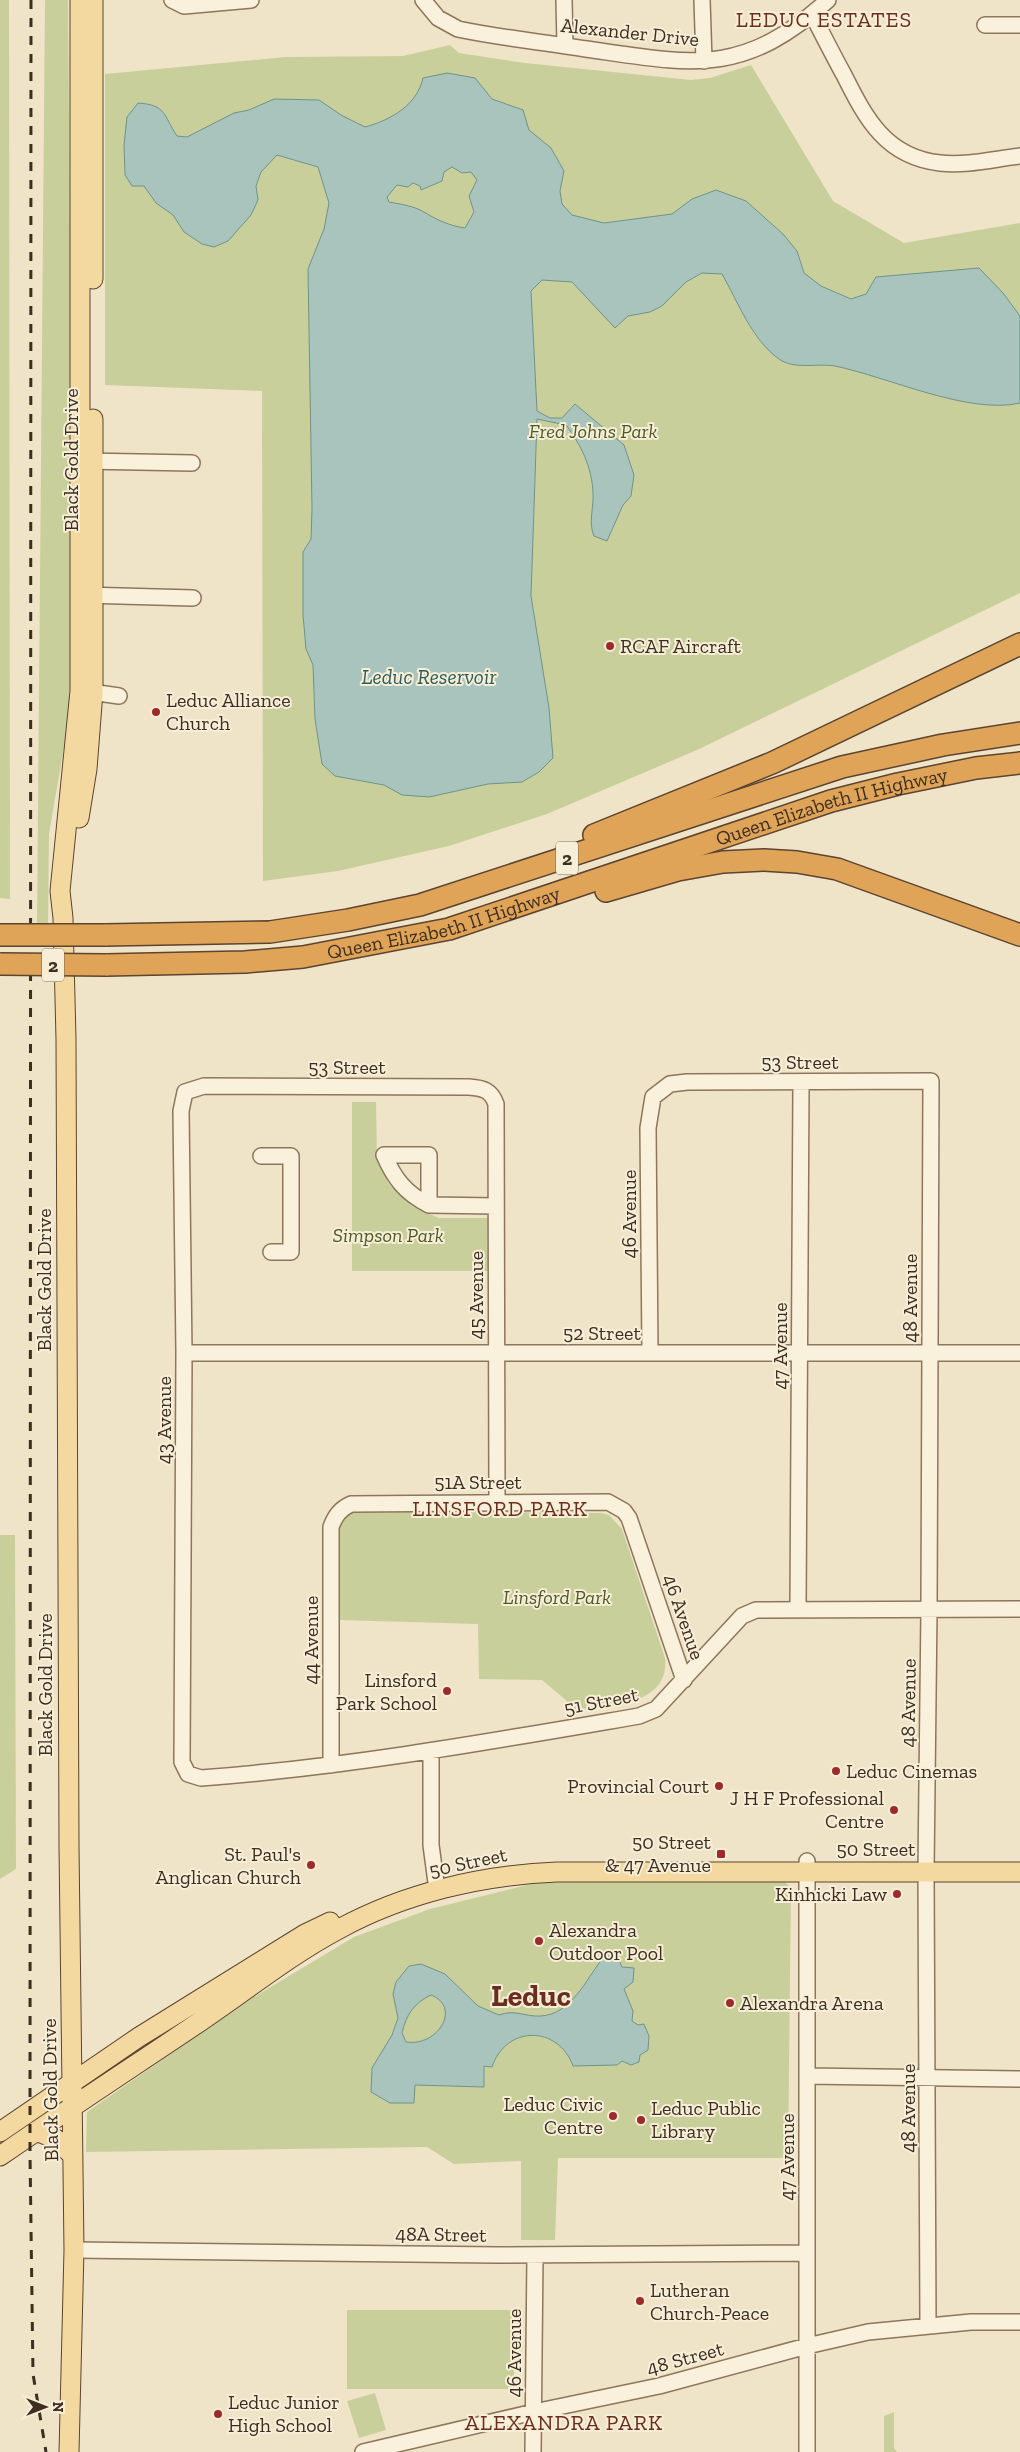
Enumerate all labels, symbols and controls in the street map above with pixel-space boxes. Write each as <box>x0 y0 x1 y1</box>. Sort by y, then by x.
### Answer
district label: LEDUC ESTATES <box>736 6 912 33</box>
street label: Alexander Drive <box>560 13 700 51</box>
street label: Black Gold Drive <box>59 388 83 532</box>
park label: Fred Johns Park <box>529 419 657 443</box>
place label: RCAF Aircraft <box>620 634 741 658</box>
marker: RCAF Aircraft <box>604 640 616 652</box>
water label: Leduc Reservoir <box>362 664 497 689</box>
place label: Leduc Alliance Church <box>166 688 291 735</box>
marker: Leduc Alliance Church <box>150 706 162 718</box>
street label: Queen Elizabeth II Highway <box>713 762 950 851</box>
road number: 2 <box>556 841 578 874</box>
street label: Queen Elizabeth II Highway <box>325 880 564 964</box>
road number: 2 <box>42 948 64 982</box>
street label: 53 Street <box>761 1050 839 1074</box>
street label: 53 Street <box>308 1055 386 1079</box>
street label: 46 Avenue <box>617 1170 641 1258</box>
street label: Black Gold Drive <box>32 1208 56 1352</box>
park label: Simpson Park <box>332 1223 444 1247</box>
street label: 45 Avenue <box>464 1251 488 1339</box>
street label: 48 Avenue <box>898 1254 922 1342</box>
street label: 47 Avenue <box>768 1302 792 1390</box>
street label: 52 Street <box>563 1321 641 1345</box>
street label: 43 Avenue <box>152 1376 176 1464</box>
street label: 51A Street <box>434 1470 522 1494</box>
district label: LINSFORD PARK <box>412 1495 588 1522</box>
street label: 46 Avenue <box>658 1571 710 1663</box>
park label: Linsford Park <box>503 1585 611 1609</box>
street label: 44 Avenue <box>299 1596 323 1684</box>
street label: Black Gold Drive <box>33 1613 57 1757</box>
street label: 48 Avenue <box>895 1658 921 1748</box>
place label: Linsford Park School <box>336 1668 437 1715</box>
street label: 51 Street <box>562 1682 641 1720</box>
marker: Linsford Park School <box>441 1685 453 1697</box>
place label: Leduc Cinemas <box>846 1759 977 1783</box>
marker: Leduc Cinemas <box>830 1765 842 1777</box>
place label: Provincial Court <box>567 1774 710 1798</box>
marker: Provincial Court <box>713 1780 725 1792</box>
place label: J H F Professional Centre <box>730 1786 884 1833</box>
marker: J H F Professional Centre <box>888 1804 900 1816</box>
place label: 50 Street & 47 Avenue <box>605 1830 712 1877</box>
street label: 50 Street <box>837 1837 916 1861</box>
place label: St. Paul's Anglican Church <box>156 1842 302 1889</box>
street label: 50 Street <box>427 1842 510 1882</box>
marker: 50 Street & 47 Avenue <box>715 1848 727 1860</box>
marker: St. Paul's Anglican Church <box>305 1859 317 1871</box>
place label: Kinhicki Law <box>775 1882 888 1906</box>
marker: Kinhicki Law <box>891 1888 903 1900</box>
place label: Alexandra Outdoor Pool <box>549 1918 663 1965</box>
marker: Alexandra Outdoor Pool <box>533 1935 545 1947</box>
district label: Leduc <box>491 1978 571 2014</box>
place label: Alexandra Arena <box>740 1991 884 2015</box>
marker: Alexandra Arena <box>724 1997 736 2009</box>
street label: Black Gold Drive <box>37 2018 63 2162</box>
street label: 48 Avenue <box>896 2064 920 2152</box>
place label: Leduc Civic Centre <box>503 2092 603 2139</box>
place label: Leduc Public Library <box>651 2096 761 2143</box>
marker: Leduc Civic Centre <box>607 2110 619 2122</box>
street label: 47 Avenue <box>775 2113 799 2201</box>
marker: Leduc Public Library <box>635 2114 647 2126</box>
street label: 48A Street <box>395 2221 487 2247</box>
place label: Lutheran Church-Peace <box>650 2278 769 2325</box>
marker: Lutheran Church-Peace <box>634 2295 646 2307</box>
street label: 46 Avenue <box>502 2309 526 2397</box>
street label: 48 Street <box>644 2336 727 2380</box>
north arrow <box>20 2382 70 2432</box>
place label: Leduc Junior High School <box>228 2390 340 2437</box>
text: N <box>49 2402 66 2413</box>
marker: Leduc Junior High School <box>212 2408 224 2420</box>
district label: ALEXANDRA PARK <box>465 2409 663 2436</box>

